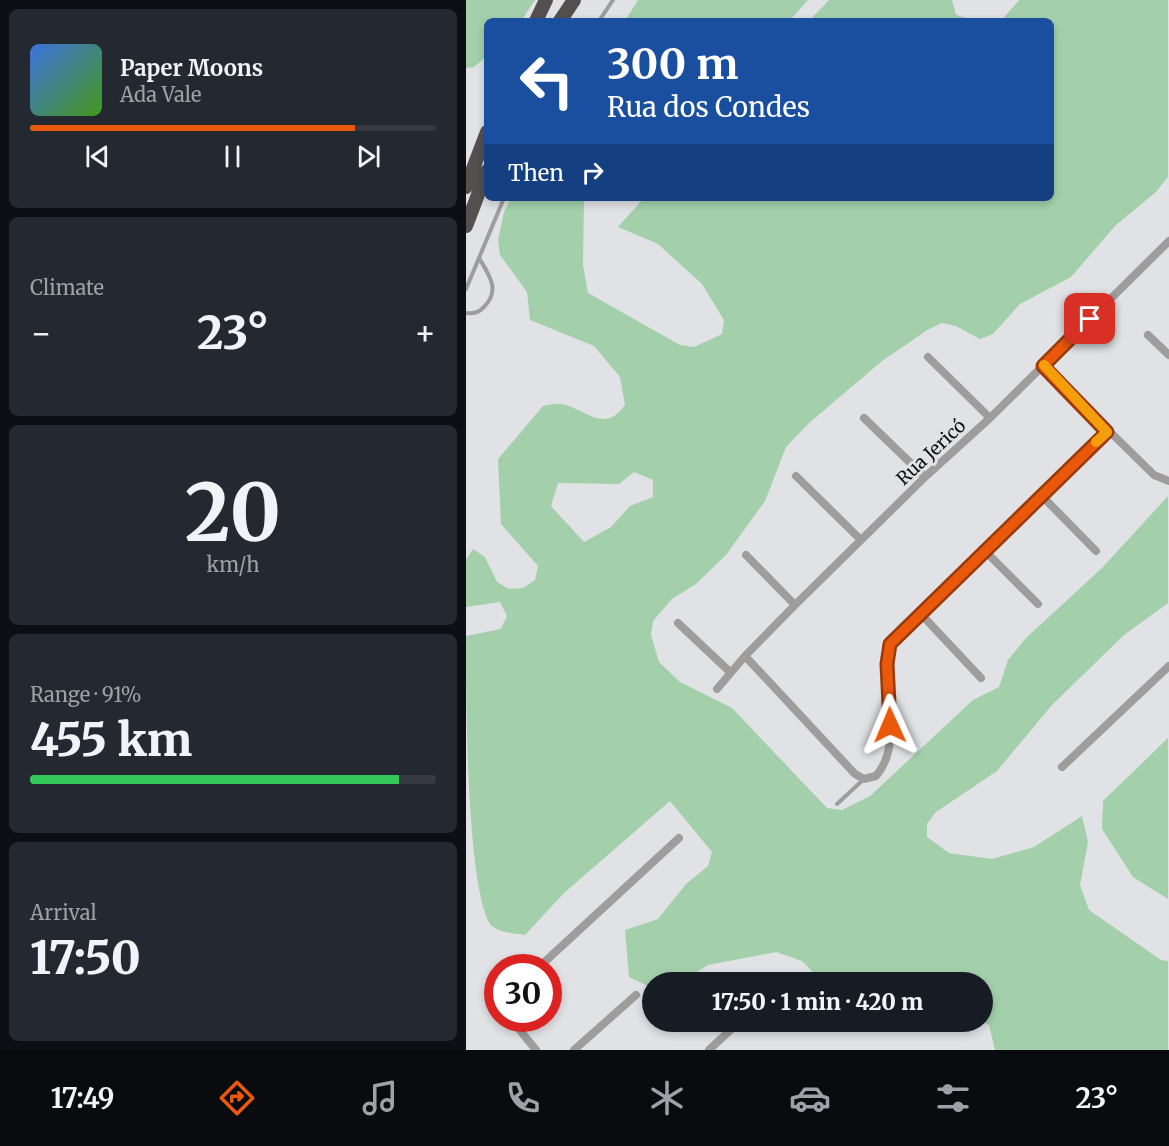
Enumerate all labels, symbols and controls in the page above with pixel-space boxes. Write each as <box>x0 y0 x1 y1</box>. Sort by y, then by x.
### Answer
text: 300 m <box>607 38 739 90</box>
icon: left <box>508 42 586 120</box>
text: Paper Moons <box>120 54 263 82</box>
text: Ada Vale <box>120 82 201 107</box>
text: Rua dos Condes <box>607 90 810 124</box>
icon: previous <box>81 140 114 173</box>
icon: pause <box>216 140 249 173</box>
icon: next <box>352 140 385 173</box>
icon: right <box>576 156 609 189</box>
text: Then <box>508 159 564 187</box>
text: Climate <box>30 275 104 300</box>
pin <box>1064 293 1115 344</box>
icon: arrive <box>1073 302 1106 335</box>
text: 23° <box>197 305 269 361</box>
text: − <box>30 313 52 354</box>
text: + <box>414 313 436 354</box>
street label: Rua Jericó <box>892 414 970 490</box>
text: 20 <box>185 464 281 562</box>
text: km/h <box>207 552 259 577</box>
text: Range · 91% <box>30 682 142 707</box>
position arrow <box>858 693 922 757</box>
text: 455 km <box>30 712 192 768</box>
text: Arrival <box>30 900 97 925</box>
text: 17:50 <box>30 930 141 986</box>
speed limit sign: 30 <box>484 954 562 1032</box>
text: 17:50 · 1 min · 420 m <box>712 988 923 1016</box>
icon: directions <box>216 1077 258 1119</box>
icon: music <box>359 1077 401 1119</box>
icon: phone <box>502 1077 544 1119</box>
icon: climate <box>646 1077 688 1119</box>
icon: car <box>789 1077 831 1119</box>
icon: filters <box>932 1077 974 1119</box>
text: 17:49 <box>51 1081 115 1115</box>
text: 23° <box>1076 1081 1118 1115</box>

